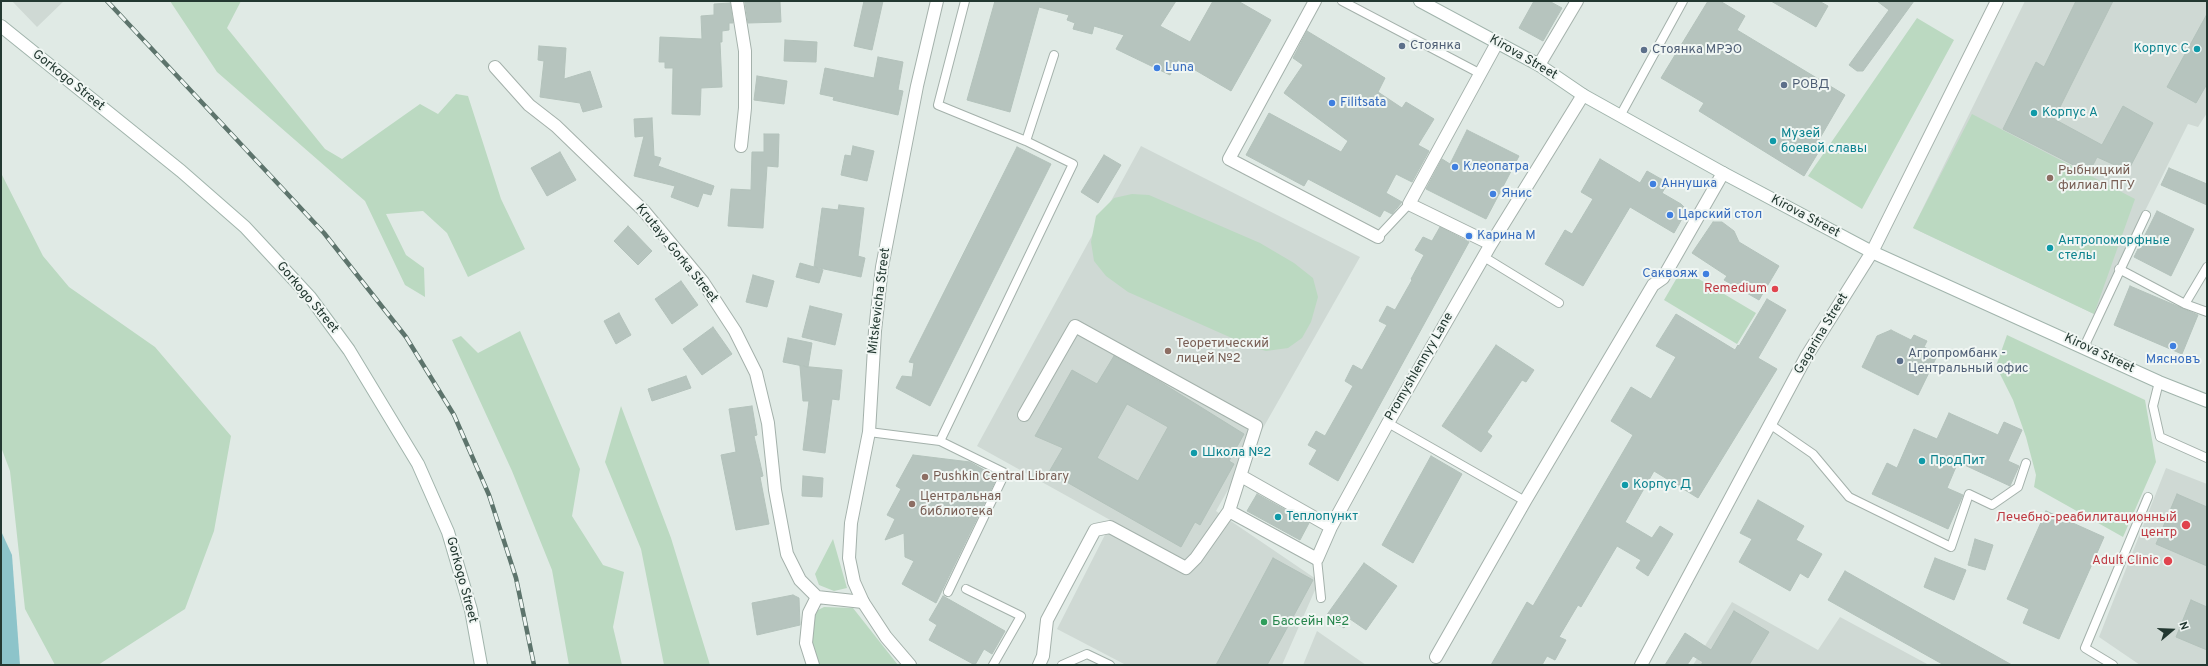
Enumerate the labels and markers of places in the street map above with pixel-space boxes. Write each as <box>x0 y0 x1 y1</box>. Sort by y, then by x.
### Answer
place label: Стоянка <box>1410 38 1461 54</box>
marker: Стоянка <box>1397 41 1407 51</box>
place label: Корпус С <box>2134 41 2189 57</box>
place label: Стоянка МРЭО <box>1652 42 1742 58</box>
marker: Корпус С <box>2192 44 2202 54</box>
marker: Стоянка МРЭО <box>1639 45 1649 55</box>
place label: Luna <box>1165 60 1194 76</box>
marker: Luna <box>1152 63 1162 73</box>
place label: РОВД <box>1792 77 1829 93</box>
marker: РОВД <box>1779 80 1789 90</box>
place label: Filitsata <box>1340 95 1386 111</box>
marker: Filitsata <box>1327 98 1337 108</box>
place label: Корпус А <box>2042 105 2098 121</box>
marker: Корпус А <box>2029 108 2039 118</box>
place label: Музей боевой славы <box>1781 126 1867 157</box>
marker: Музей боевой славы <box>1768 136 1778 146</box>
place label: Клеопатра <box>1463 159 1529 175</box>
marker: Клеопатра <box>1450 162 1460 172</box>
place label: Рыбницкий филиал ПГУ <box>2058 163 2135 194</box>
marker: Рыбницкий филиал ПГУ <box>2045 173 2055 183</box>
place label: Аннушка <box>1661 176 1717 192</box>
marker: Аннушка <box>1648 179 1658 189</box>
place label: Янис <box>1501 186 1532 202</box>
marker: Янис <box>1488 189 1498 199</box>
place label: Царский стол <box>1678 207 1762 223</box>
marker: Царский стол <box>1665 210 1675 220</box>
place label: Карина М <box>1477 228 1536 244</box>
marker: Карина М <box>1464 231 1474 241</box>
place label: Антропоморфные стелы <box>2058 233 2170 264</box>
marker: Антропоморфные стелы <box>2045 243 2055 253</box>
place label: Саквояж <box>1642 266 1698 282</box>
marker: Саквояж <box>1701 269 1711 279</box>
place label: Remedium <box>1704 281 1767 297</box>
marker: Remedium <box>1770 284 1780 294</box>
place label: Теоретический лицей №2 <box>1176 336 1269 367</box>
marker: Мясновъ <box>2168 341 2178 351</box>
marker: Теоретический лицей №2 <box>1163 346 1173 356</box>
place label: Агропромбанк - Центральный офис <box>1908 346 2029 377</box>
place label: Мясновъ <box>2146 352 2200 368</box>
marker: Агропромбанк - Центральный офис <box>1895 356 1905 366</box>
place label: Школа №2 <box>1202 445 1271 461</box>
marker: Школа №2 <box>1189 448 1199 458</box>
place label: ПродПит <box>1930 453 1985 469</box>
marker: ПродПит <box>1917 456 1927 466</box>
place label: Pushkin Central Library <box>933 469 1069 485</box>
marker: Pushkin Central Library <box>920 472 930 482</box>
place label: Корпус Д <box>1633 477 1691 493</box>
marker: Корпус Д <box>1620 480 1630 490</box>
place label: Центральная библиотека <box>920 489 1001 520</box>
marker: Центральная библиотека <box>907 499 917 509</box>
place label: Теплопункт <box>1286 509 1358 525</box>
place label: Лечебно-реабилитационный центр <box>1996 510 2177 541</box>
marker: Теплопункт <box>1273 512 1283 522</box>
marker: Лечебно-реабилитационный центр <box>2180 519 2192 531</box>
place label: Adult Clinic <box>2092 553 2159 569</box>
marker: Adult Clinic <box>2162 555 2174 567</box>
place label: Бассейн №2 <box>1272 614 1349 630</box>
marker: Бассейн №2 <box>1259 617 1269 627</box>

